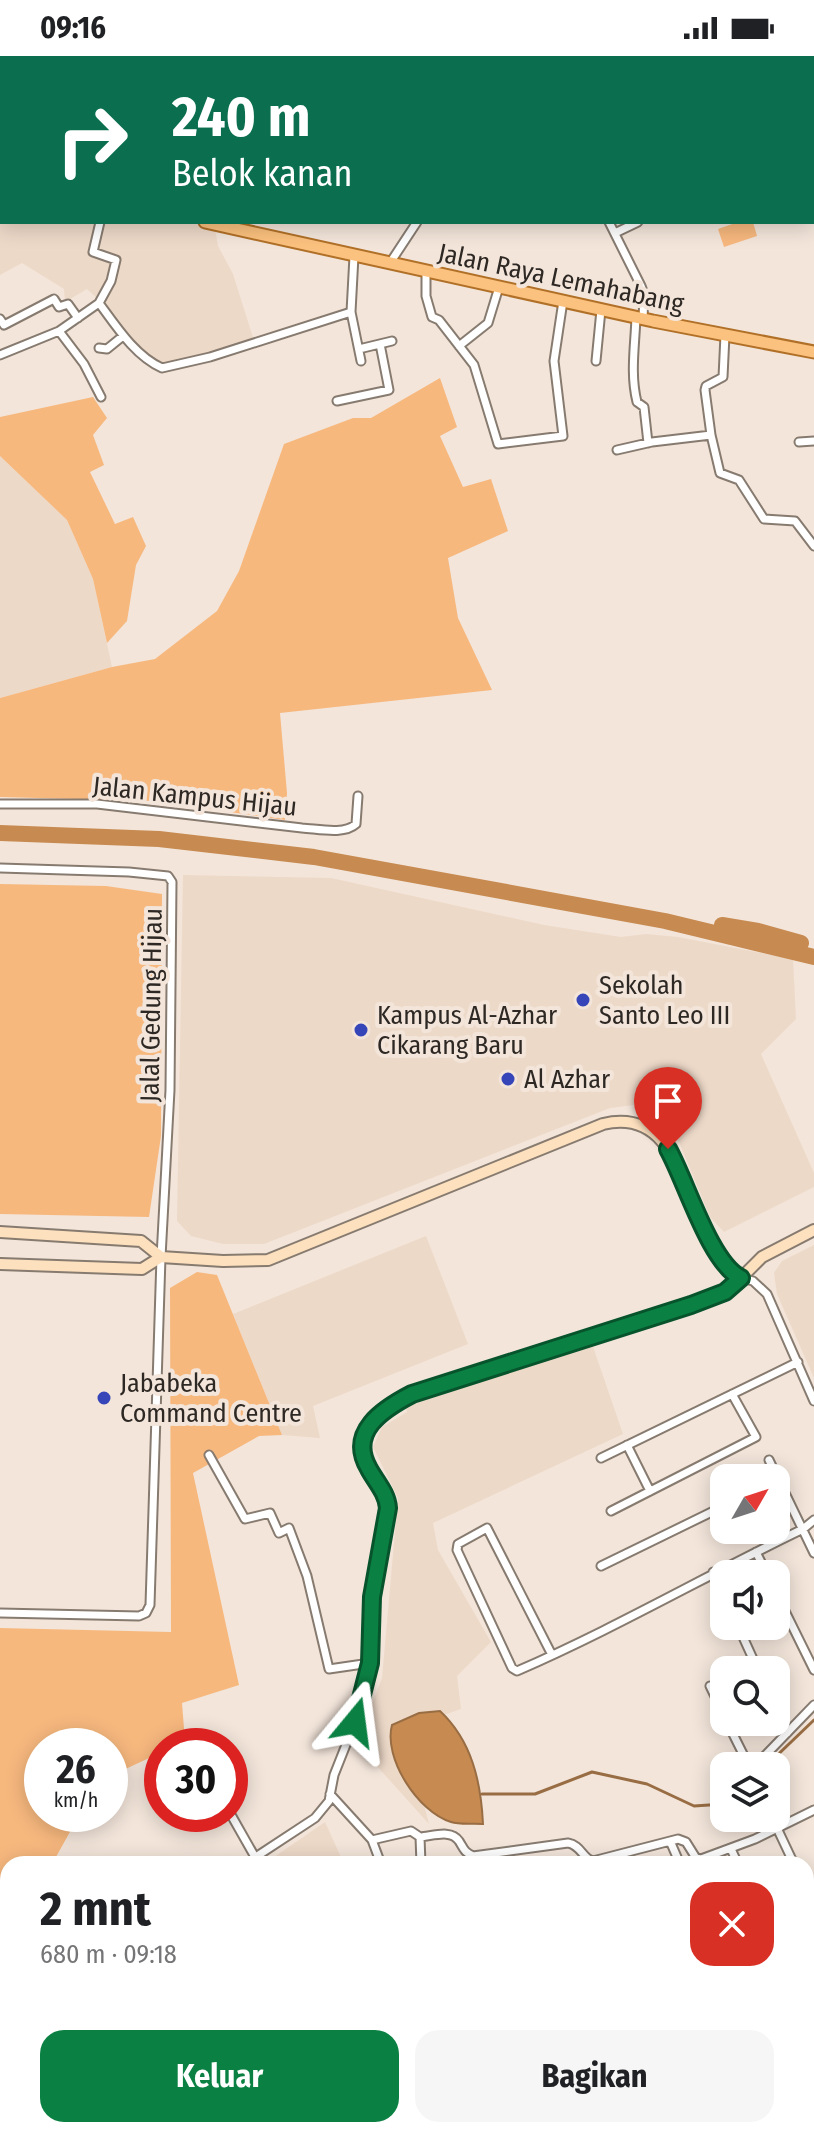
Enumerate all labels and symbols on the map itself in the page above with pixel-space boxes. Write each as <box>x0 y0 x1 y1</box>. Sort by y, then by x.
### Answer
street label: Jalan Raya Lemahabang <box>435 237 687 320</box>
street label: Jalan Kampus Hijau <box>91 770 299 823</box>
street label: Jalal Gedung Hijau <box>134 908 169 1102</box>
place label: Sekolah Santo Leo III <box>599 970 730 1031</box>
marker: Sekolah Santo Leo III <box>574 991 592 1009</box>
place label: Kampus Al-Azhar Cikarang Baru <box>377 1000 557 1061</box>
marker: Kampus Al-Azhar Cikarang Baru <box>352 1021 370 1039</box>
place label: Al Azhar <box>524 1064 610 1095</box>
pin <box>634 1067 702 1149</box>
marker: Al Azhar <box>499 1070 517 1088</box>
place label: Jababeka Command Centre <box>120 1368 302 1429</box>
marker: Jababeka Command Centre <box>95 1389 113 1407</box>
north arrow <box>710 1464 790 1544</box>
position arrow <box>313 1680 397 1764</box>
speed limit sign: 30 <box>144 1728 248 1832</box>

